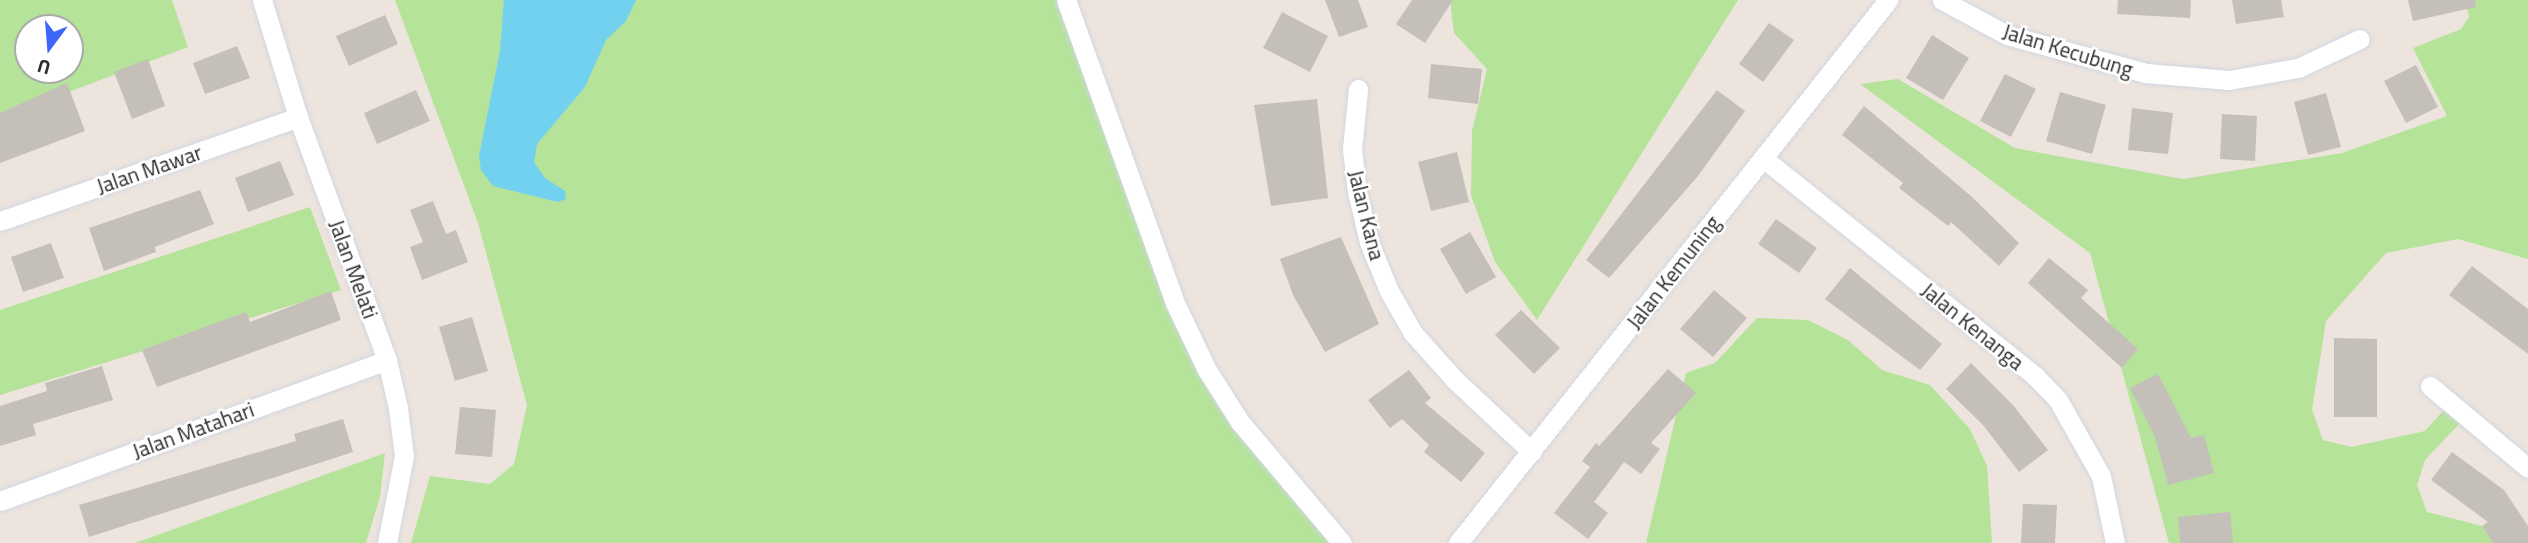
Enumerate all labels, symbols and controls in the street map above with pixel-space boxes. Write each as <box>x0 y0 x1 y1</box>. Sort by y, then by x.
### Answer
north arrow <box>14 14 84 84</box>
street label: Jalan Kecubung <box>2000 18 2136 82</box>
text: U <box>34 52 54 83</box>
street label: Jalan Mawar <box>93 139 205 199</box>
street label: Jalan Kana <box>1344 167 1390 263</box>
street label: Jalan Kemuning <box>1621 210 1725 334</box>
street label: Jalan Melati <box>324 216 384 322</box>
street label: Jalan Kenanga <box>1917 277 2029 375</box>
street label: Jalan Matahari <box>129 396 257 464</box>

